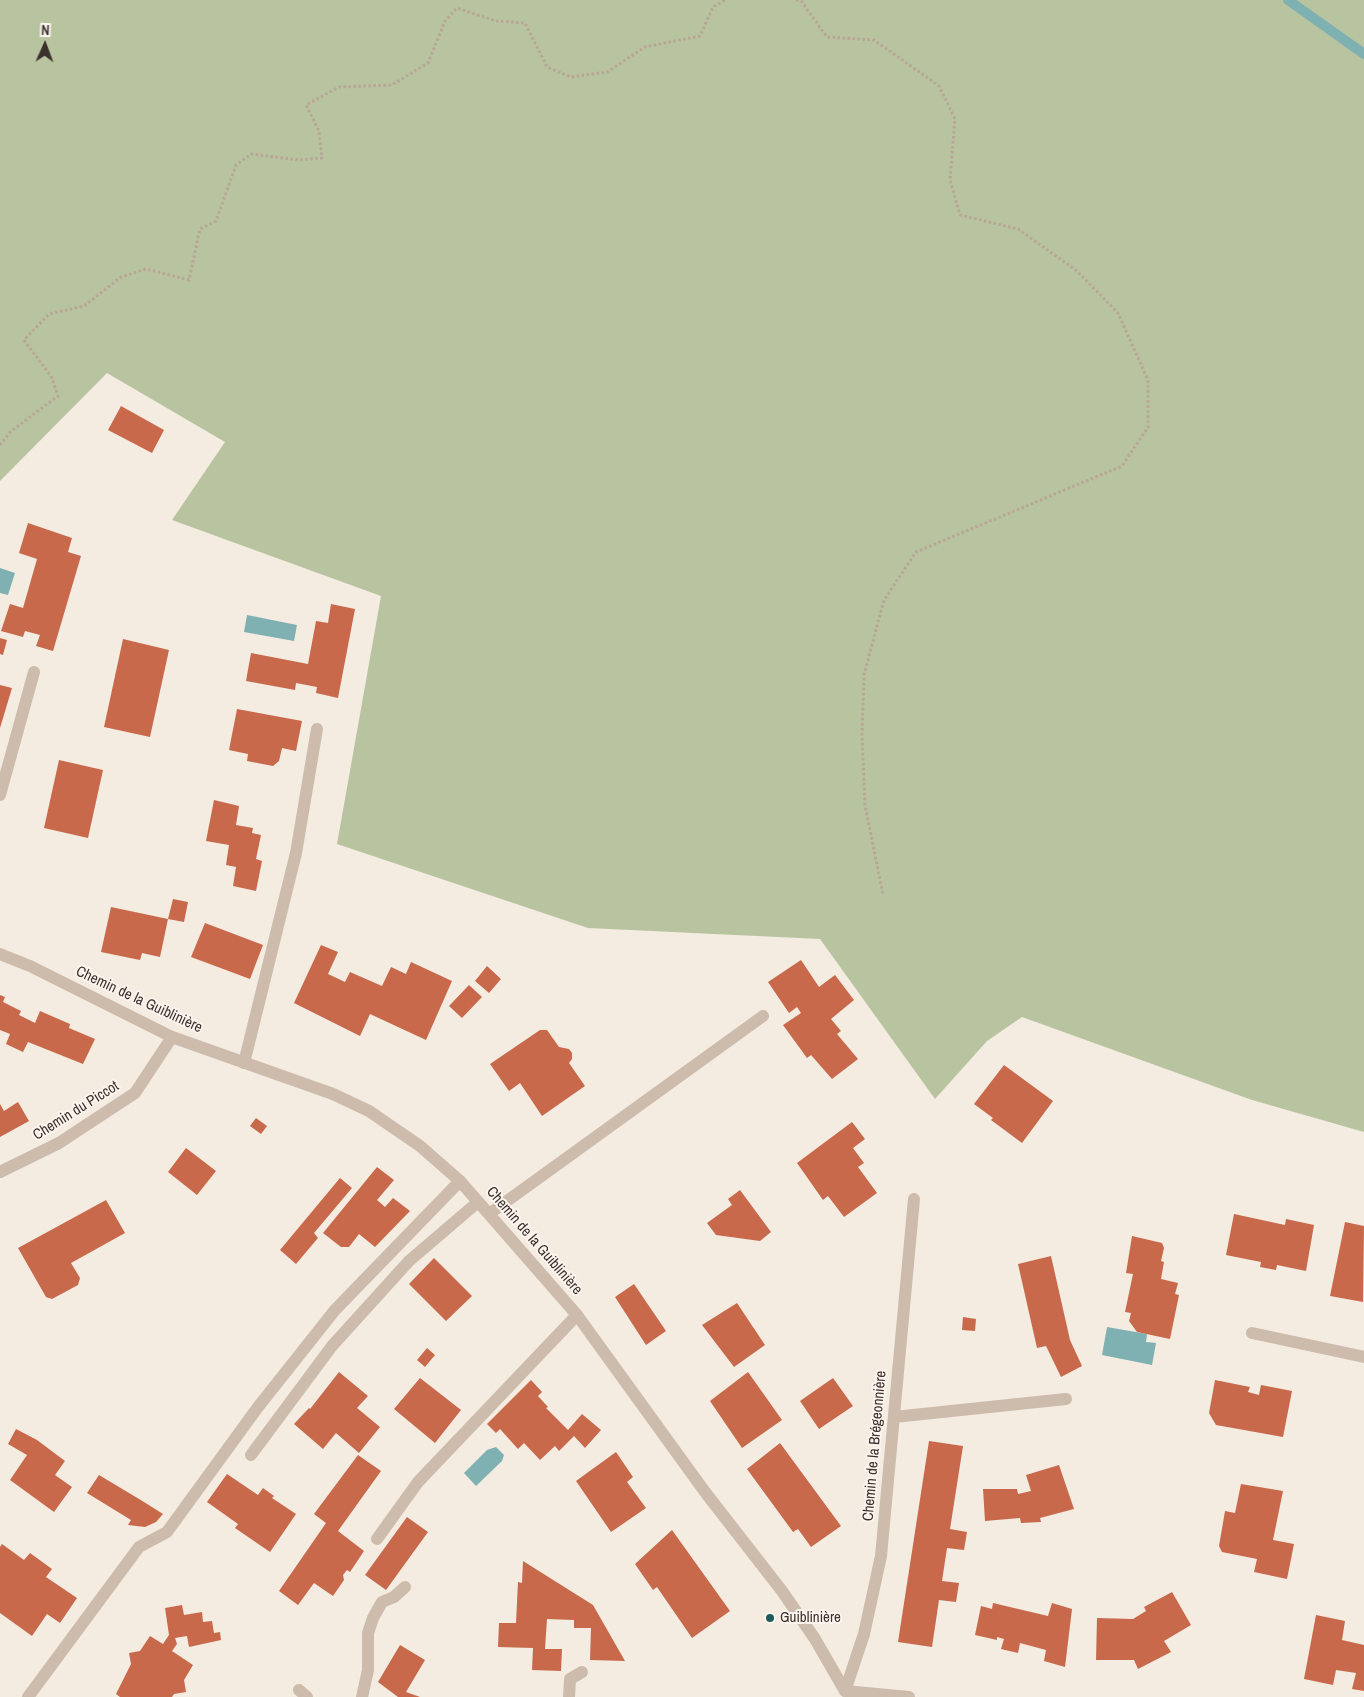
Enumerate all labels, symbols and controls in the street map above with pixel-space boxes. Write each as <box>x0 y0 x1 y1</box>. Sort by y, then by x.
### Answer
north arrow <box>20 20 70 70</box>
text: N <box>41 21 50 39</box>
street label: Chemin de la Guiblinière <box>73 963 205 1037</box>
street label: Chemin du Piccot <box>30 1077 122 1145</box>
street label: Chemin de la Guiblinière <box>482 1183 586 1299</box>
street label: Chemin de la Brégeonnière <box>859 1370 891 1522</box>
place label: Guiblinière <box>780 1609 841 1627</box>
marker: Guiblinière <box>764 1612 776 1624</box>

